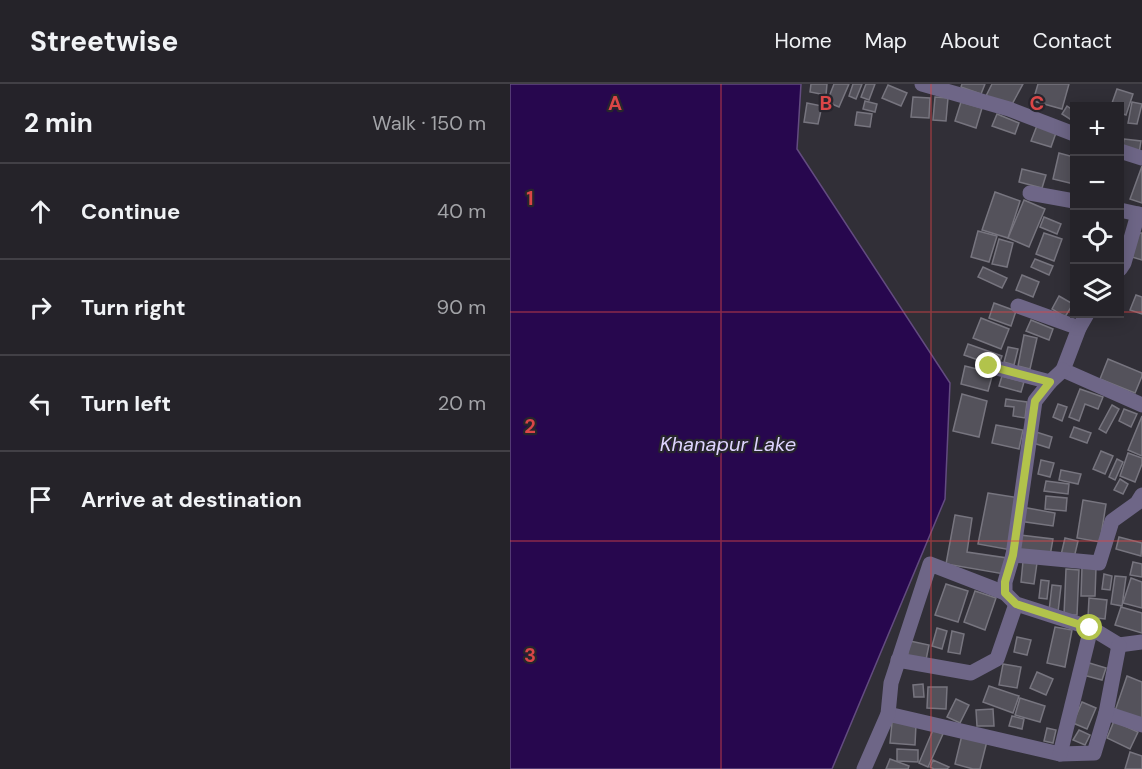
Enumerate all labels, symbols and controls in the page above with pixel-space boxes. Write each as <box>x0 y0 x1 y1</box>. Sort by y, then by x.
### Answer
text: Streetwise <box>30 23 178 60</box>
text: Home <box>774 27 832 55</box>
text: Map <box>865 27 907 55</box>
text: About <box>940 27 1000 55</box>
text: Contact <box>1033 27 1112 55</box>
text: A <box>608 90 622 116</box>
text: B <box>820 90 832 116</box>
text: C <box>1030 90 1044 116</box>
map controls <box>1070 102 1124 318</box>
button: + <box>1070 102 1124 156</box>
text: 2 min <box>24 106 93 140</box>
text: Walk · 150 m <box>372 110 486 136</box>
button: − <box>1070 156 1124 210</box>
text: 1 <box>526 185 534 211</box>
icon: ahead <box>24 195 57 228</box>
text: Continue <box>81 197 180 226</box>
text: 40 m <box>437 198 486 224</box>
button: locate <box>1070 210 1124 264</box>
button: layers <box>1070 264 1124 318</box>
icon: right <box>24 291 57 324</box>
text: Turn right <box>81 293 186 322</box>
text: 90 m <box>437 294 486 320</box>
route end <box>975 352 1001 378</box>
icon: left <box>24 387 57 420</box>
text: Turn left <box>81 389 171 418</box>
text: 20 m <box>438 390 486 416</box>
text: 2 <box>524 413 536 439</box>
water label: Khanapur Lake <box>660 431 796 457</box>
icon: arrive <box>24 483 57 516</box>
text: Arrive at destination <box>81 485 302 514</box>
route start <box>1076 614 1102 640</box>
text: 3 <box>524 642 536 668</box>

